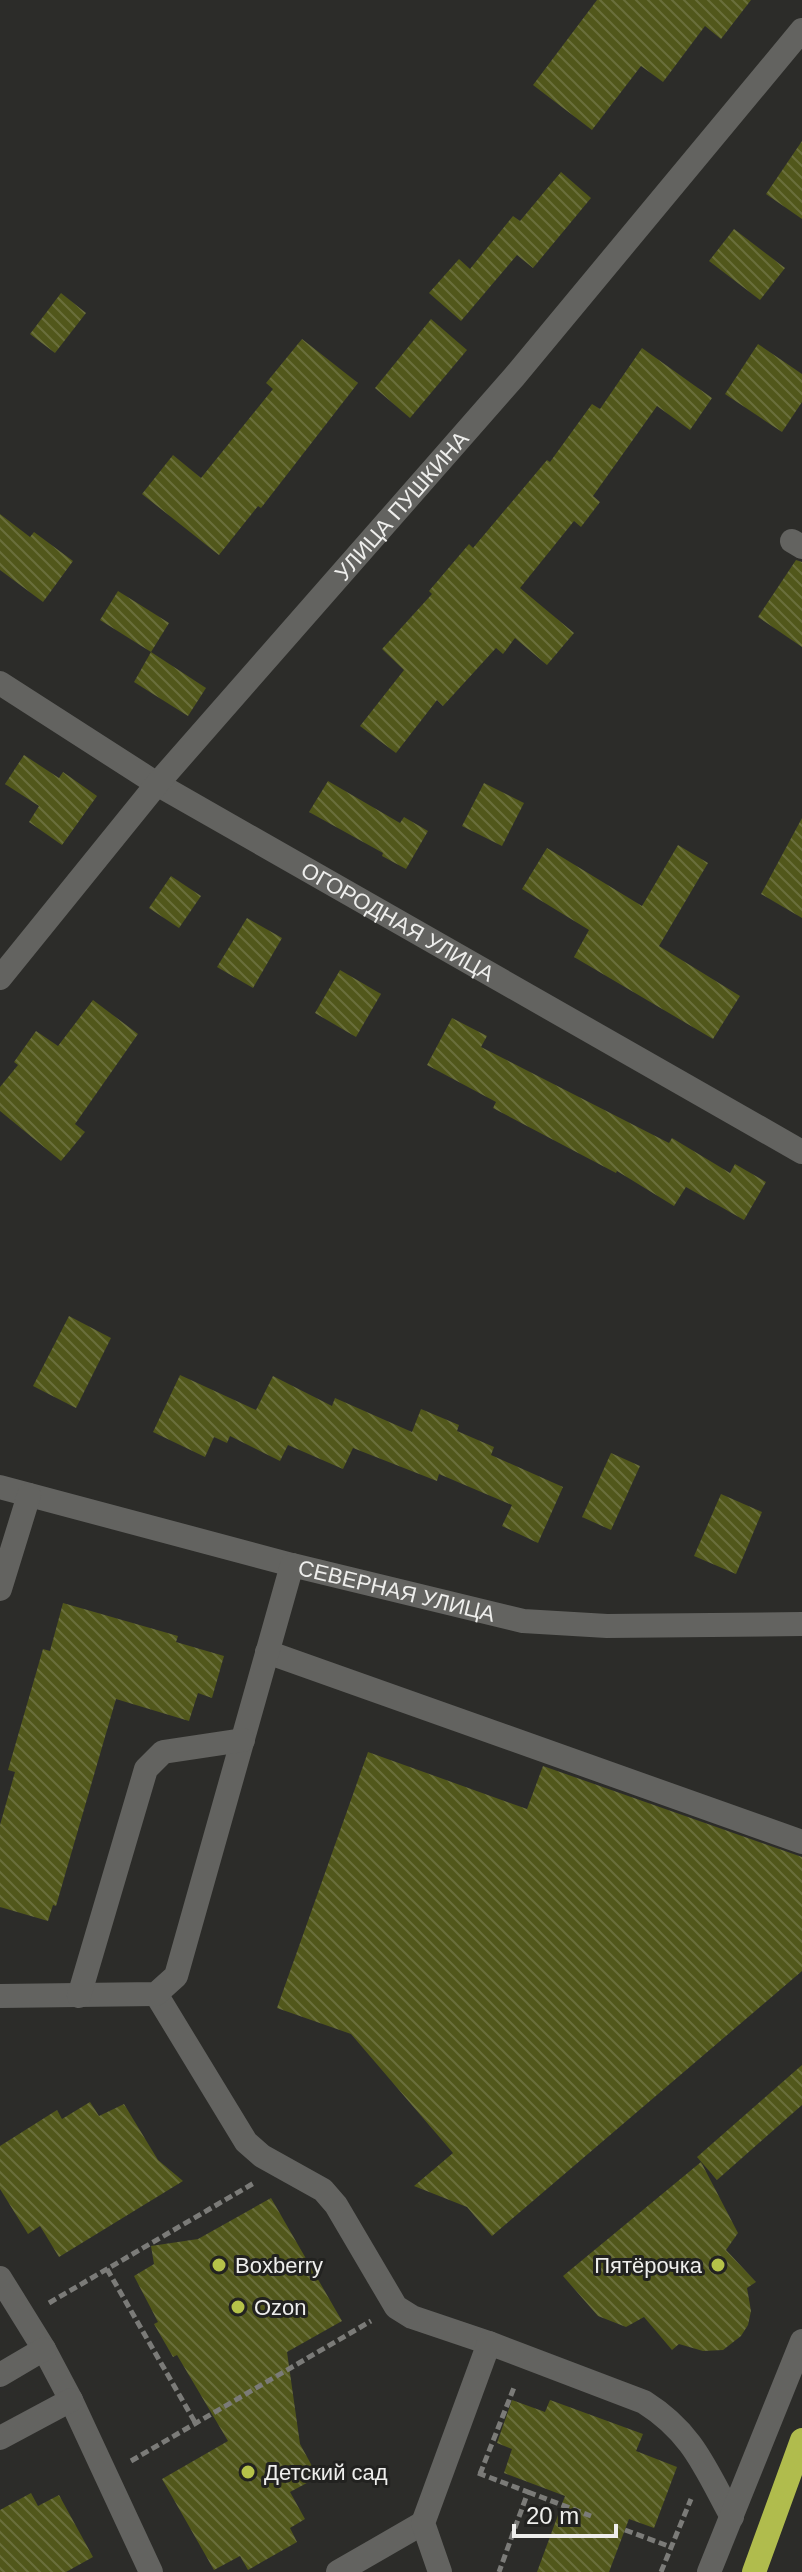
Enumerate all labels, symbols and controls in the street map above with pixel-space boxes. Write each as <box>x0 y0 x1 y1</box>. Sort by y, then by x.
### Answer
street label: УЛИЦА ПУШКИНА <box>329 426 473 585</box>
street label: ОГОРОДНАЯ УЛИЦА <box>297 857 499 986</box>
street label: СЕВЕРНАЯ УЛИЦА <box>296 1554 498 1626</box>
place label: Boxberry <box>235 2253 323 2278</box>
place label: Пятёрочка <box>594 2253 703 2278</box>
marker: Boxberry <box>210 2256 228 2274</box>
marker: Пятёрочка <box>709 2256 727 2274</box>
place label: Ozon <box>254 2295 307 2320</box>
marker: Ozon <box>229 2298 247 2316</box>
place label: Детский сад <box>264 2460 388 2485</box>
marker: Детский сад <box>239 2463 257 2481</box>
scale bar <box>514 2488 616 2538</box>
text: 20 m <box>526 2502 579 2529</box>

